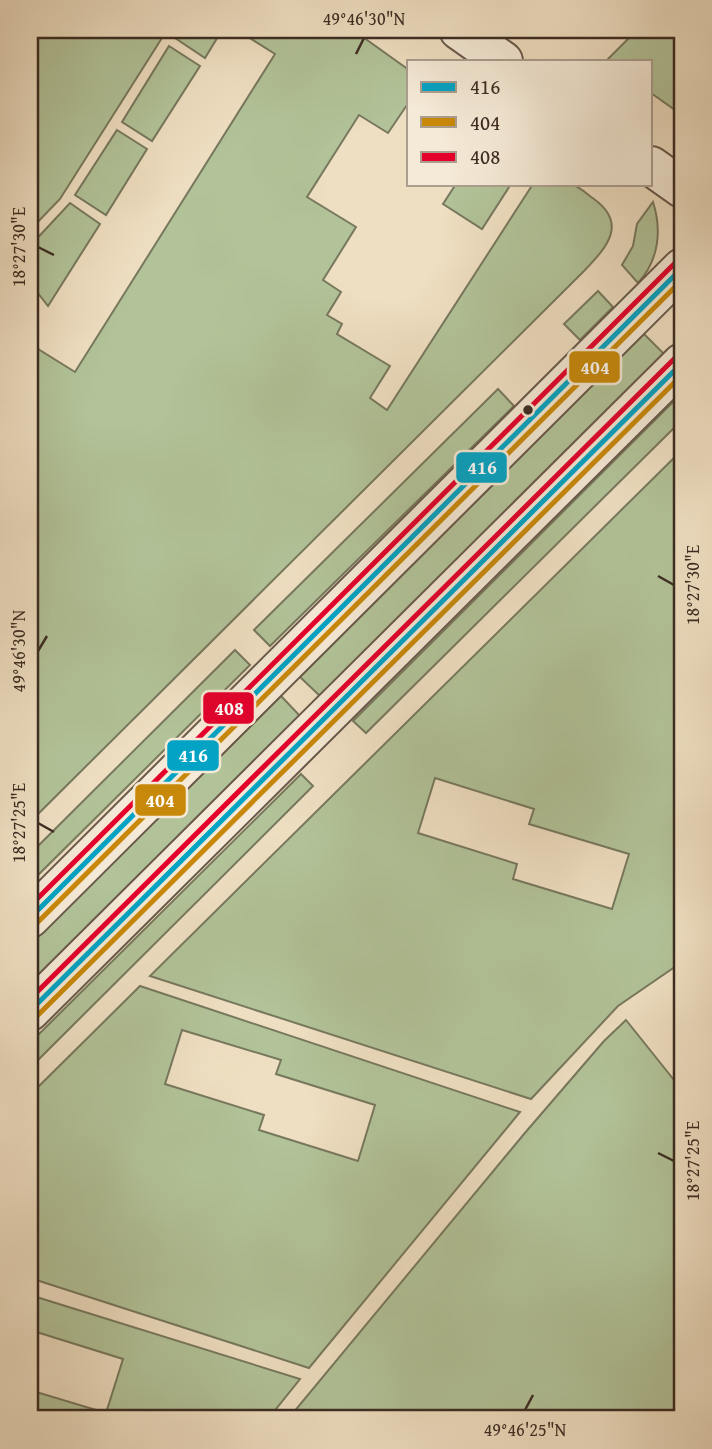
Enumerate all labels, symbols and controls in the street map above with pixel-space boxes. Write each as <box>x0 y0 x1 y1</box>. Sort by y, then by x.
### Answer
text: 49°46'30"N <box>323 5 406 32</box>
legend <box>407 60 652 186</box>
text: 416 <box>470 71 500 102</box>
text: 404 <box>470 107 500 138</box>
text: 408 <box>470 141 500 172</box>
text: 18°27'30"E <box>5 207 32 287</box>
line badge: 404 <box>568 350 621 384</box>
text: 404 <box>580 353 610 381</box>
unlabelled marker <box>521 403 535 417</box>
line badge: 416 <box>455 451 508 484</box>
text: 416 <box>467 453 497 481</box>
text: 18°27'30"E <box>679 545 706 625</box>
text: 49°46'30"N <box>5 609 32 692</box>
line badge: 408 <box>202 691 255 725</box>
text: 408 <box>214 694 244 722</box>
line badge: 416 <box>166 739 220 772</box>
text: 416 <box>178 741 208 769</box>
text: 18°27'25"E <box>5 783 32 863</box>
line badge: 404 <box>134 783 187 817</box>
text: 404 <box>145 786 175 814</box>
text: 18°27'25"E <box>679 1121 706 1201</box>
text: 49°46'25"N <box>484 1416 567 1443</box>

